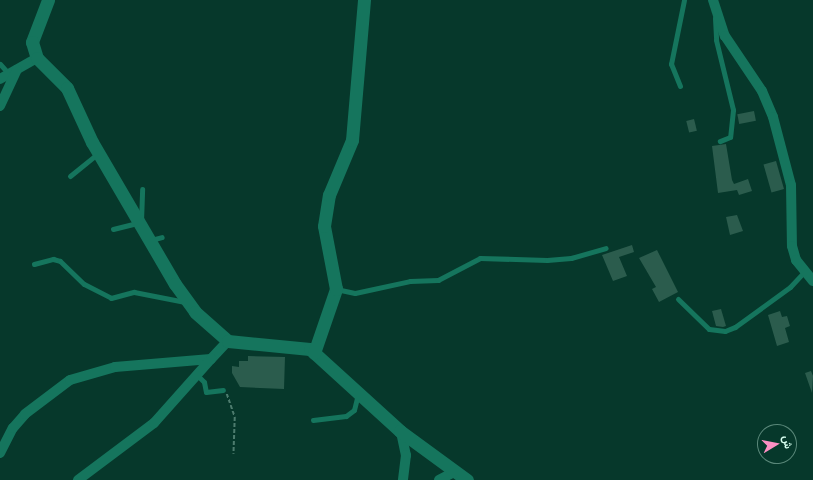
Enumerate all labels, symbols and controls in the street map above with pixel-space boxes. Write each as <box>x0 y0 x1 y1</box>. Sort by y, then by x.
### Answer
north arrow <box>757 424 797 464</box>
text: ش <box>780 434 796 450</box>

